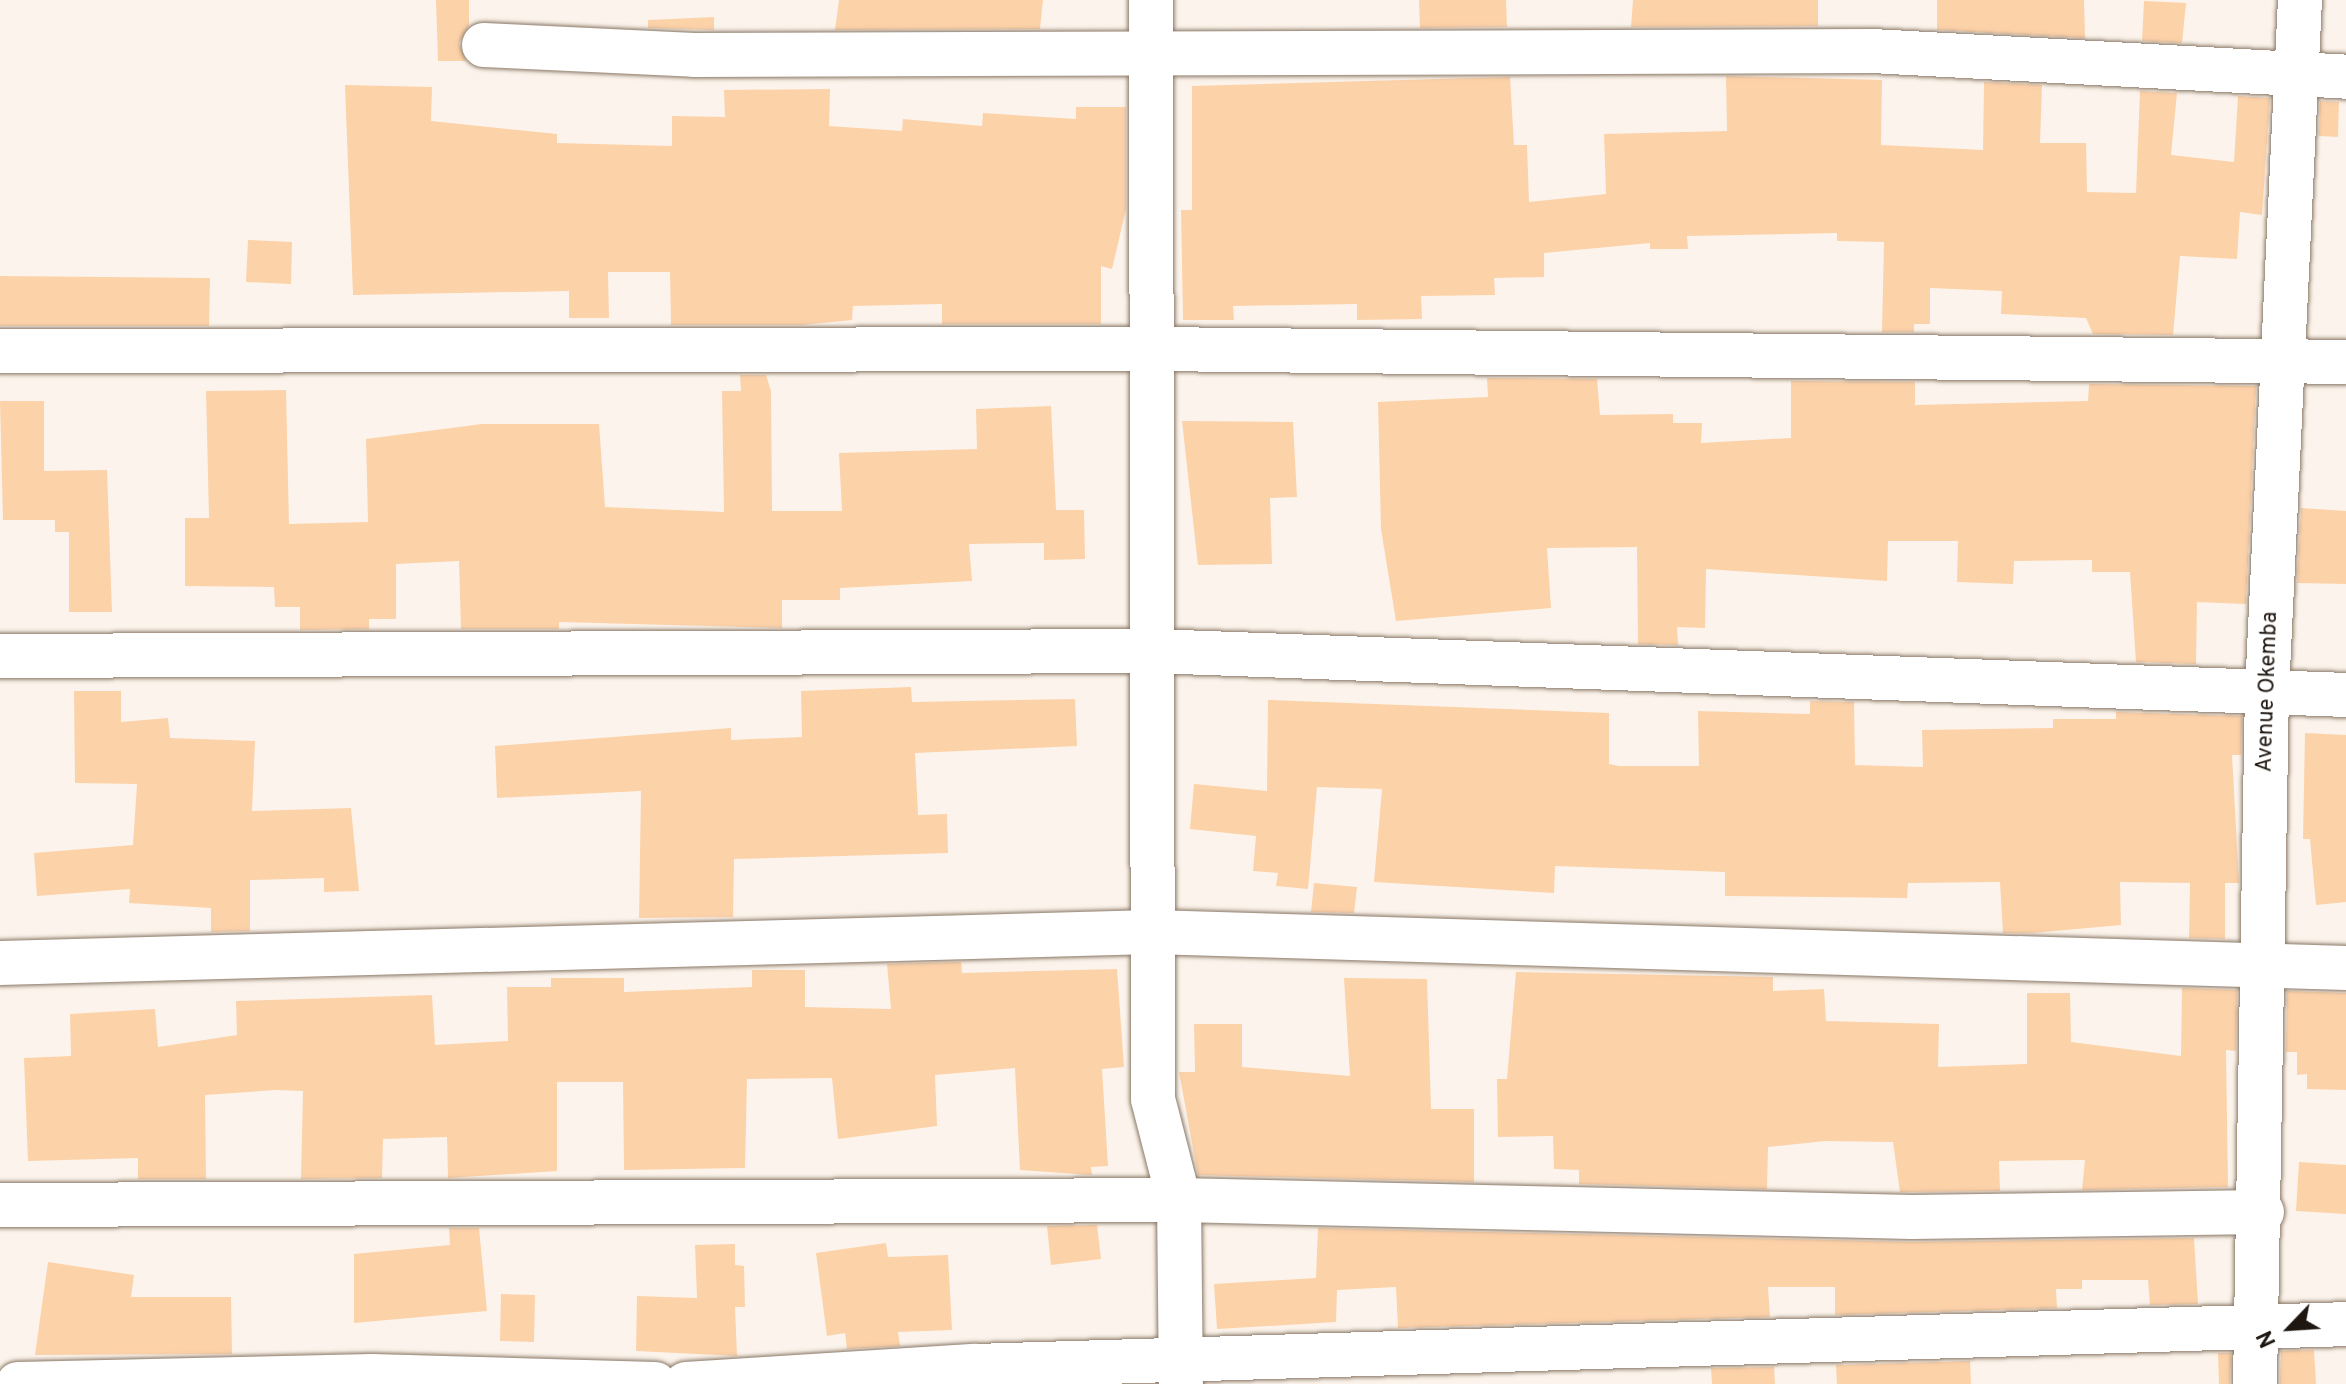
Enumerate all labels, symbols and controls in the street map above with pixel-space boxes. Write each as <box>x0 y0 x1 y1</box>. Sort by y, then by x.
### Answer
street label: Avenue Okemba <box>2252 611 2284 773</box>
north arrow <box>2250 1288 2330 1368</box>
text: N <box>2252 1325 2283 1351</box>

